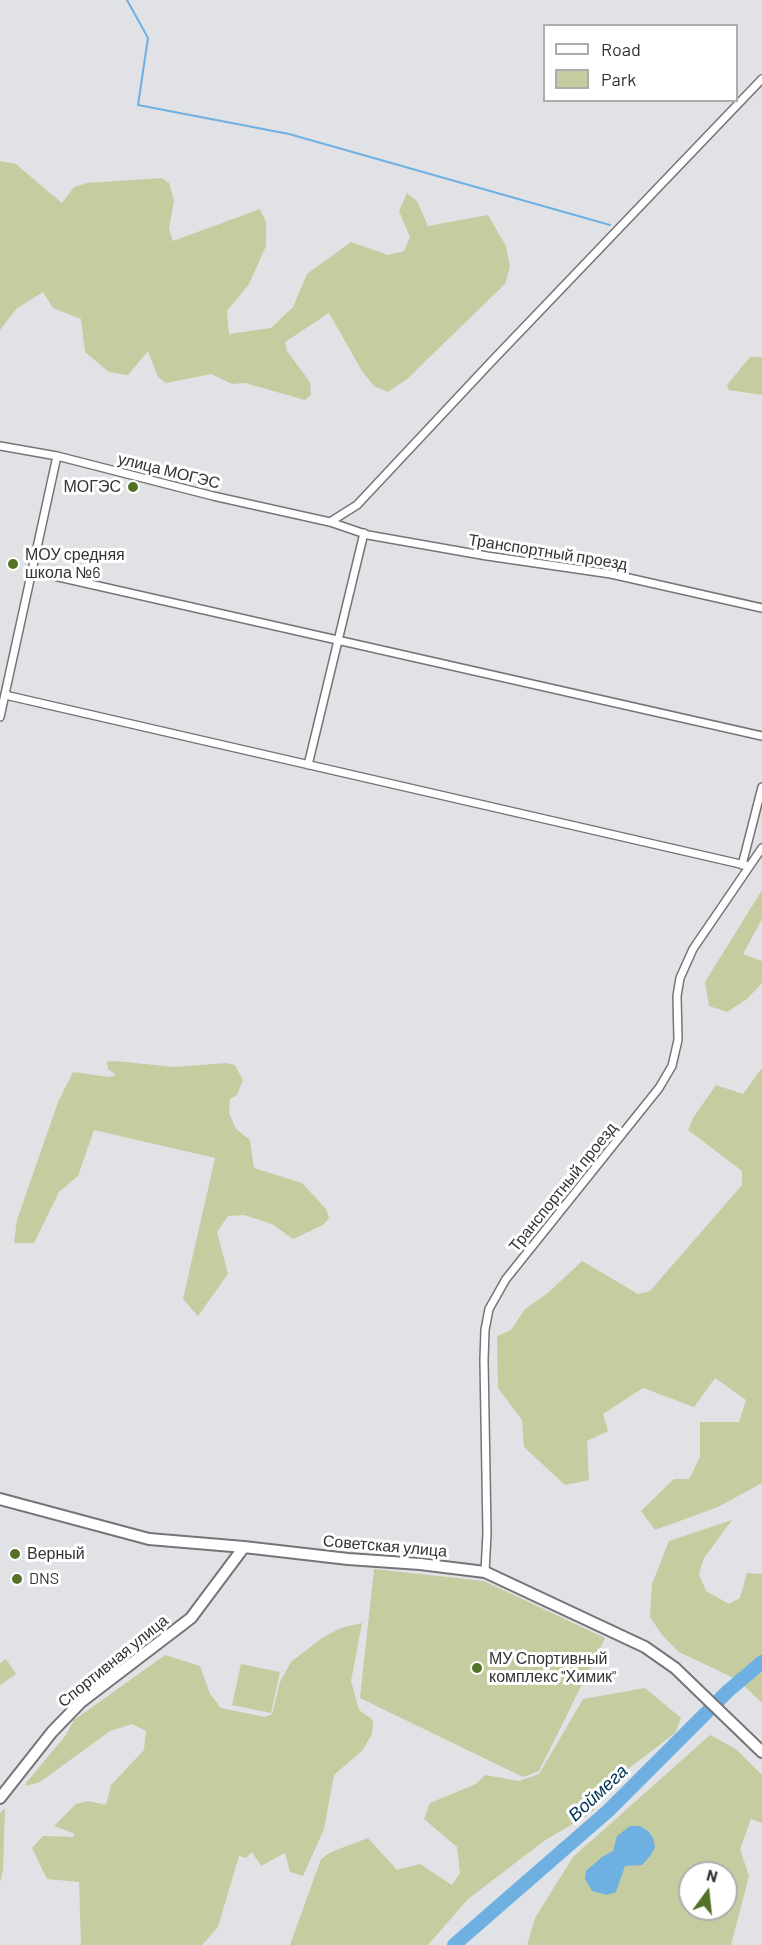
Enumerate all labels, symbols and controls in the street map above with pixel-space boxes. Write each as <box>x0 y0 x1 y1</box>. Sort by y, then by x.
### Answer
legend <box>543 24 738 102</box>
text: Road <box>601 38 641 60</box>
text: Park <box>601 68 636 90</box>
street label: улица МОГЭС <box>116 449 222 493</box>
place label: МОГЭС <box>64 477 121 497</box>
marker: МОГЭС <box>126 480 140 494</box>
street label: Транспортный проезд <box>467 530 629 574</box>
place label: МОУ средняя школа №6 <box>25 545 125 583</box>
marker: МОУ средняя школа №6 <box>6 557 20 571</box>
street label: Транспортный проезд <box>505 1118 621 1256</box>
street label: Советская улица <box>322 1531 448 1561</box>
place label: Верный <box>27 1544 85 1564</box>
marker: Верный <box>8 1547 22 1561</box>
place label: DNS <box>29 1569 59 1589</box>
marker: DNS <box>10 1572 24 1586</box>
street label: Спортивная улица <box>54 1611 172 1711</box>
place label: МУ Спортивный комплекс "Химик" <box>489 1649 616 1687</box>
marker: МУ Спортивный комплекс "Химик" <box>470 1661 484 1675</box>
water label: Воймега <box>564 1760 632 1826</box>
north arrow <box>678 1861 738 1921</box>
text: N <box>705 1865 720 1886</box>

